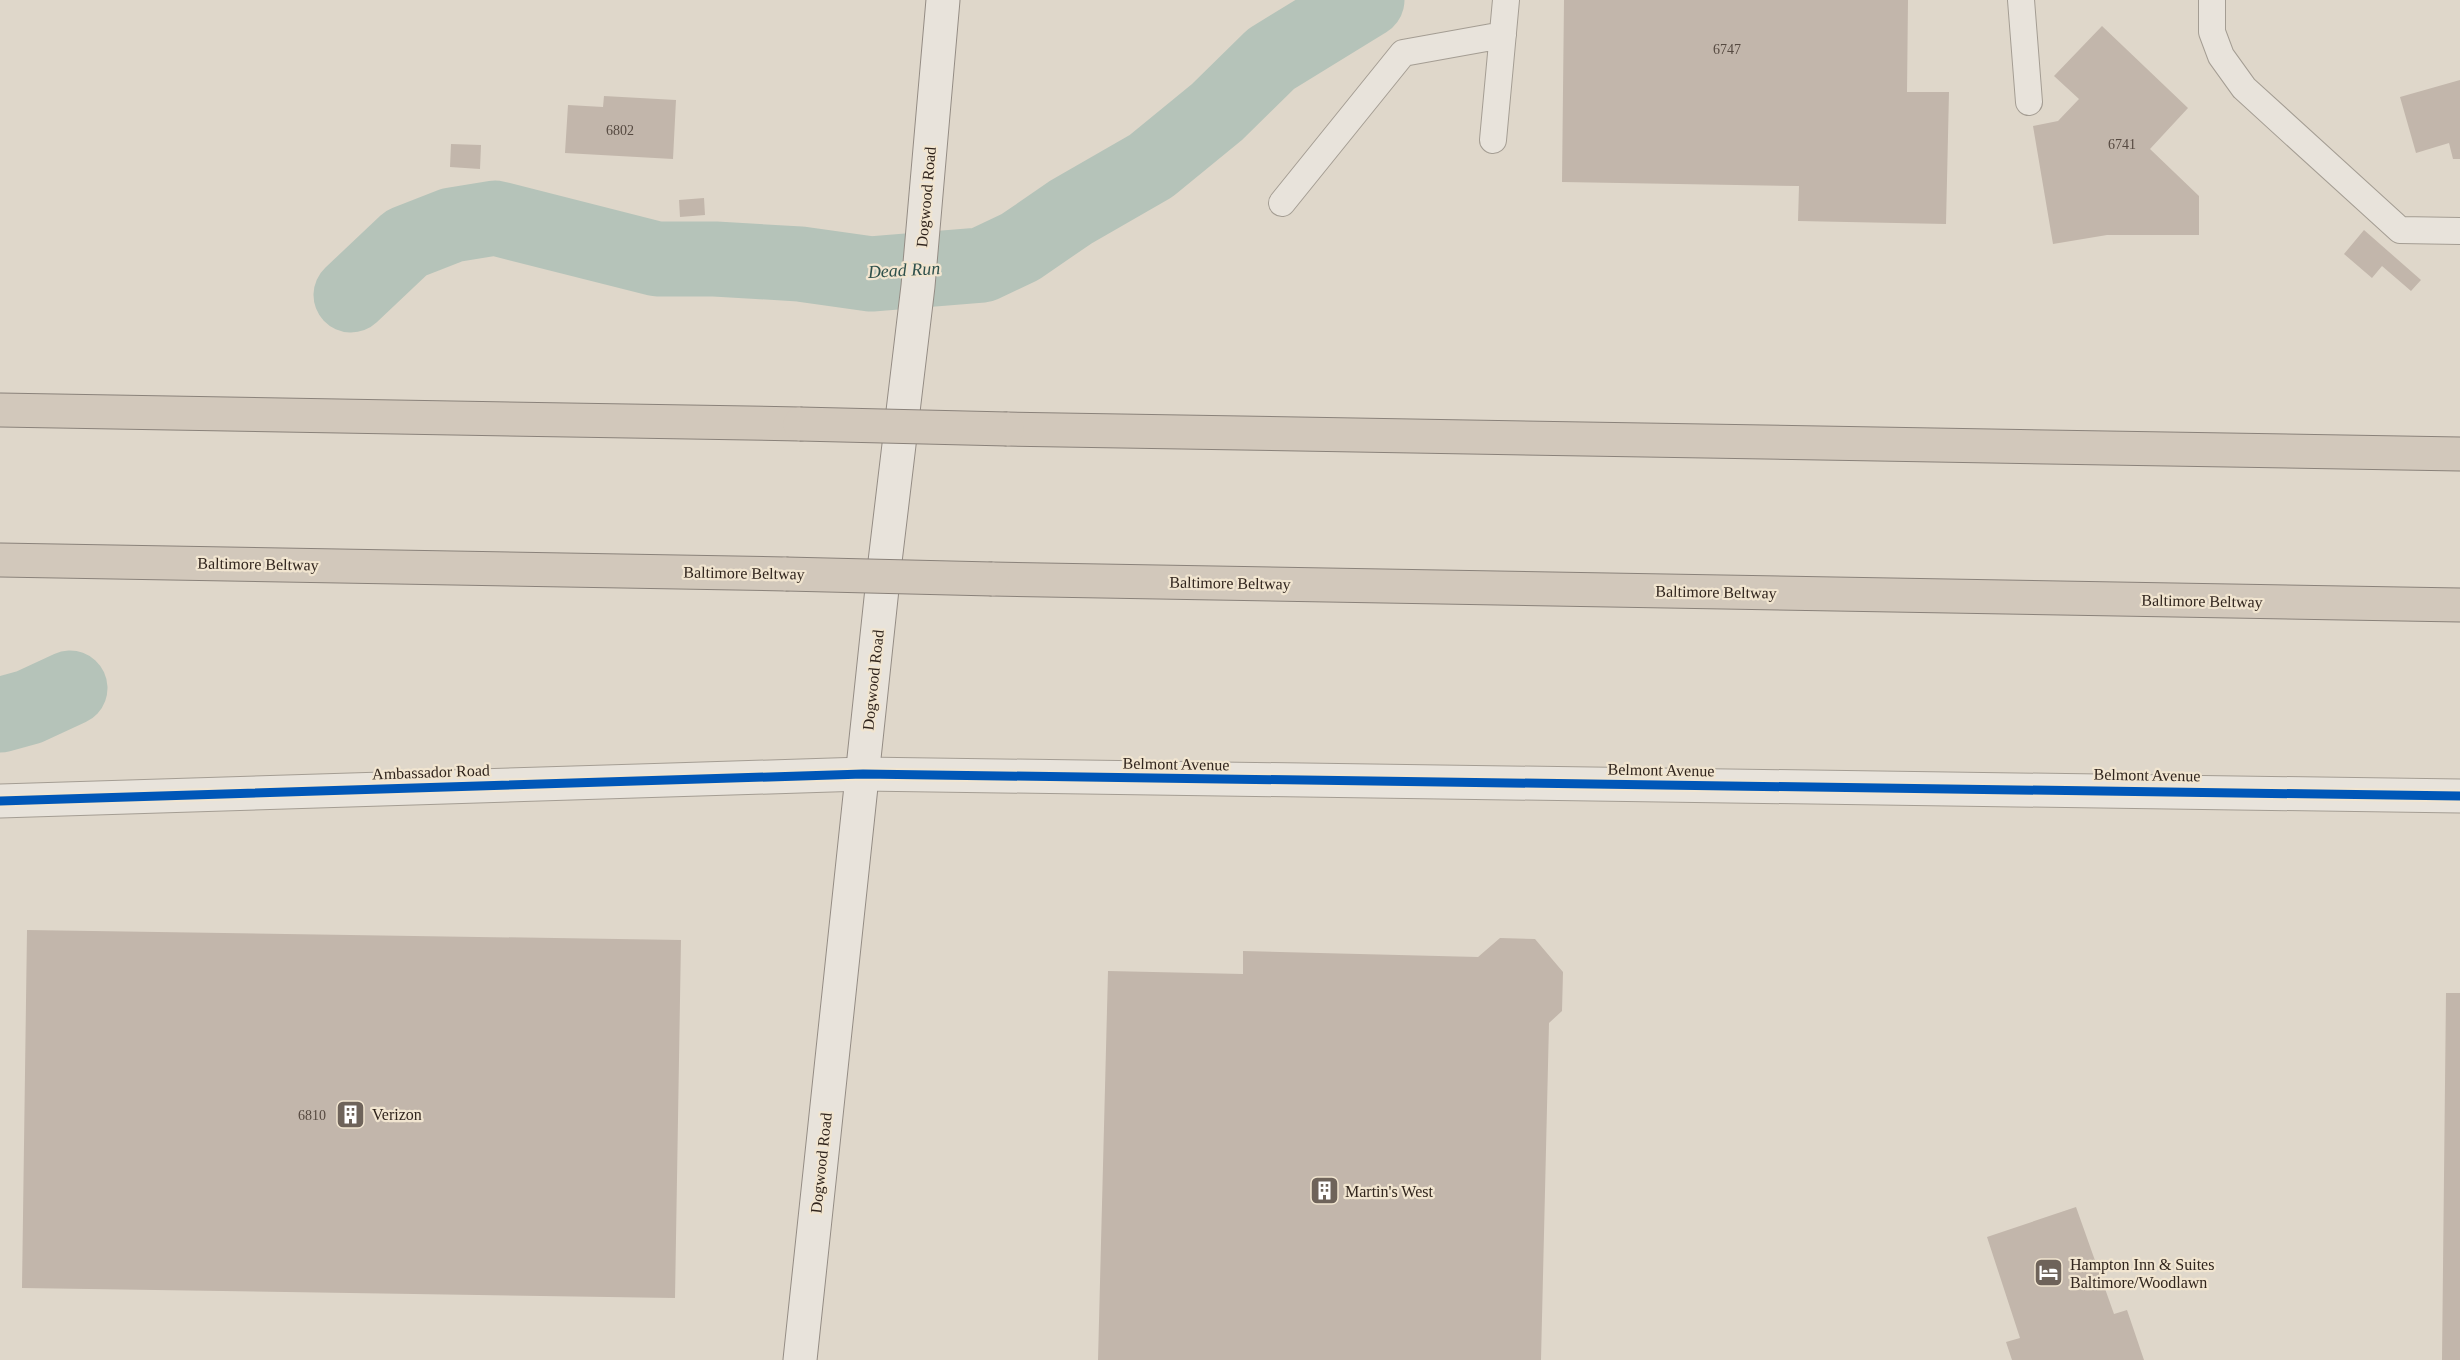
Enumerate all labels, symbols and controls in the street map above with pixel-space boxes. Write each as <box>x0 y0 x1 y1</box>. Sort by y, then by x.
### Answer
house number: 6747 <box>1713 42 1741 57</box>
house number: 6802 <box>606 123 634 138</box>
house number: 6741 <box>2108 137 2136 152</box>
street label: Dogwood Road <box>913 146 940 248</box>
water label: Dead Run <box>866 258 941 282</box>
street label: Baltimore Beltway <box>197 554 319 575</box>
street label: Baltimore Beltway <box>683 563 805 584</box>
street label: Baltimore Beltway <box>1169 573 1291 594</box>
street label: Baltimore Beltway <box>1655 582 1777 603</box>
street label: Baltimore Beltway <box>2141 591 2263 612</box>
street label: Dogwood Road <box>859 629 888 731</box>
street label: Belmont Avenue <box>1122 755 1230 773</box>
street label: Ambassador Road <box>372 761 490 783</box>
street label: Belmont Avenue <box>1607 761 1715 779</box>
street label: Belmont Avenue <box>2093 766 2201 784</box>
building icon: Verizon <box>335 1098 367 1130</box>
place label: Verizon <box>372 1106 422 1123</box>
house number: 6810 <box>298 1108 326 1123</box>
street label: Dogwood Road <box>807 1112 836 1214</box>
building icon: Martin's West <box>1308 1175 1340 1207</box>
place label: Martin's West <box>1345 1183 1434 1200</box>
place label: Hampton Inn & Suites Baltimore/Woodlawn <box>2070 1256 2214 1291</box>
hotel icon: Hampton Inn & Suites Baltimore/Woodlawn <box>2033 1257 2065 1289</box>

